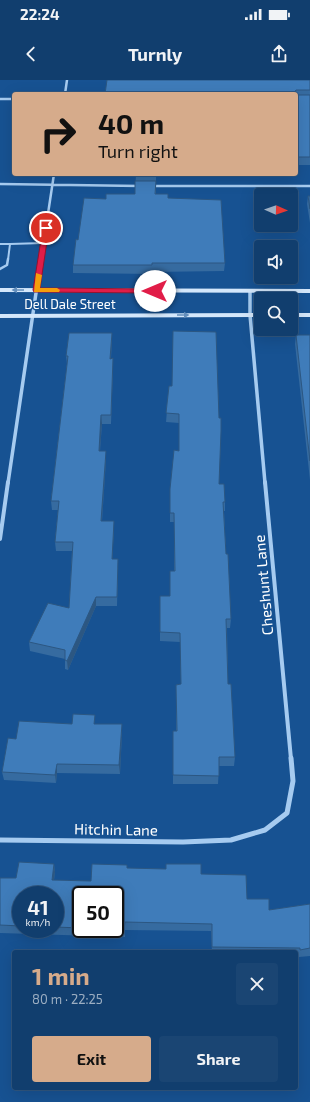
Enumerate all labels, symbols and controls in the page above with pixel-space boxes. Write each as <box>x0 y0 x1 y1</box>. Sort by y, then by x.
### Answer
text: 22:24 <box>20 5 60 23</box>
icon: back <box>20 43 42 65</box>
text: Turnly <box>128 43 182 65</box>
icon: share <box>268 43 290 65</box>
text: 40 m <box>98 106 164 140</box>
icon: right <box>32 108 84 160</box>
text: Turn right <box>98 140 178 162</box>
north arrow <box>254 188 298 232</box>
map controls <box>254 188 298 336</box>
pin <box>29 211 63 245</box>
icon: arrive <box>35 217 57 239</box>
button: sound <box>254 240 298 284</box>
position arrow <box>134 270 176 312</box>
one-way arrow <box>11 287 24 293</box>
button: search <box>254 292 298 336</box>
street label: Dell Dale Street <box>24 296 116 312</box>
one-way arrow <box>177 312 190 318</box>
street label: Cheshunt Lane <box>250 534 276 636</box>
street label: Hitchin Lane <box>74 819 158 839</box>
speed limit sign: 50 <box>72 886 124 938</box>
text: 41 <box>27 895 49 919</box>
text: km/h <box>26 916 50 928</box>
text: 1 min <box>32 961 90 990</box>
button: close <box>236 963 278 1005</box>
text: 80 m · 22:25 <box>32 991 103 1007</box>
button: Exit <box>32 1036 151 1082</box>
button: Share <box>159 1036 278 1082</box>

